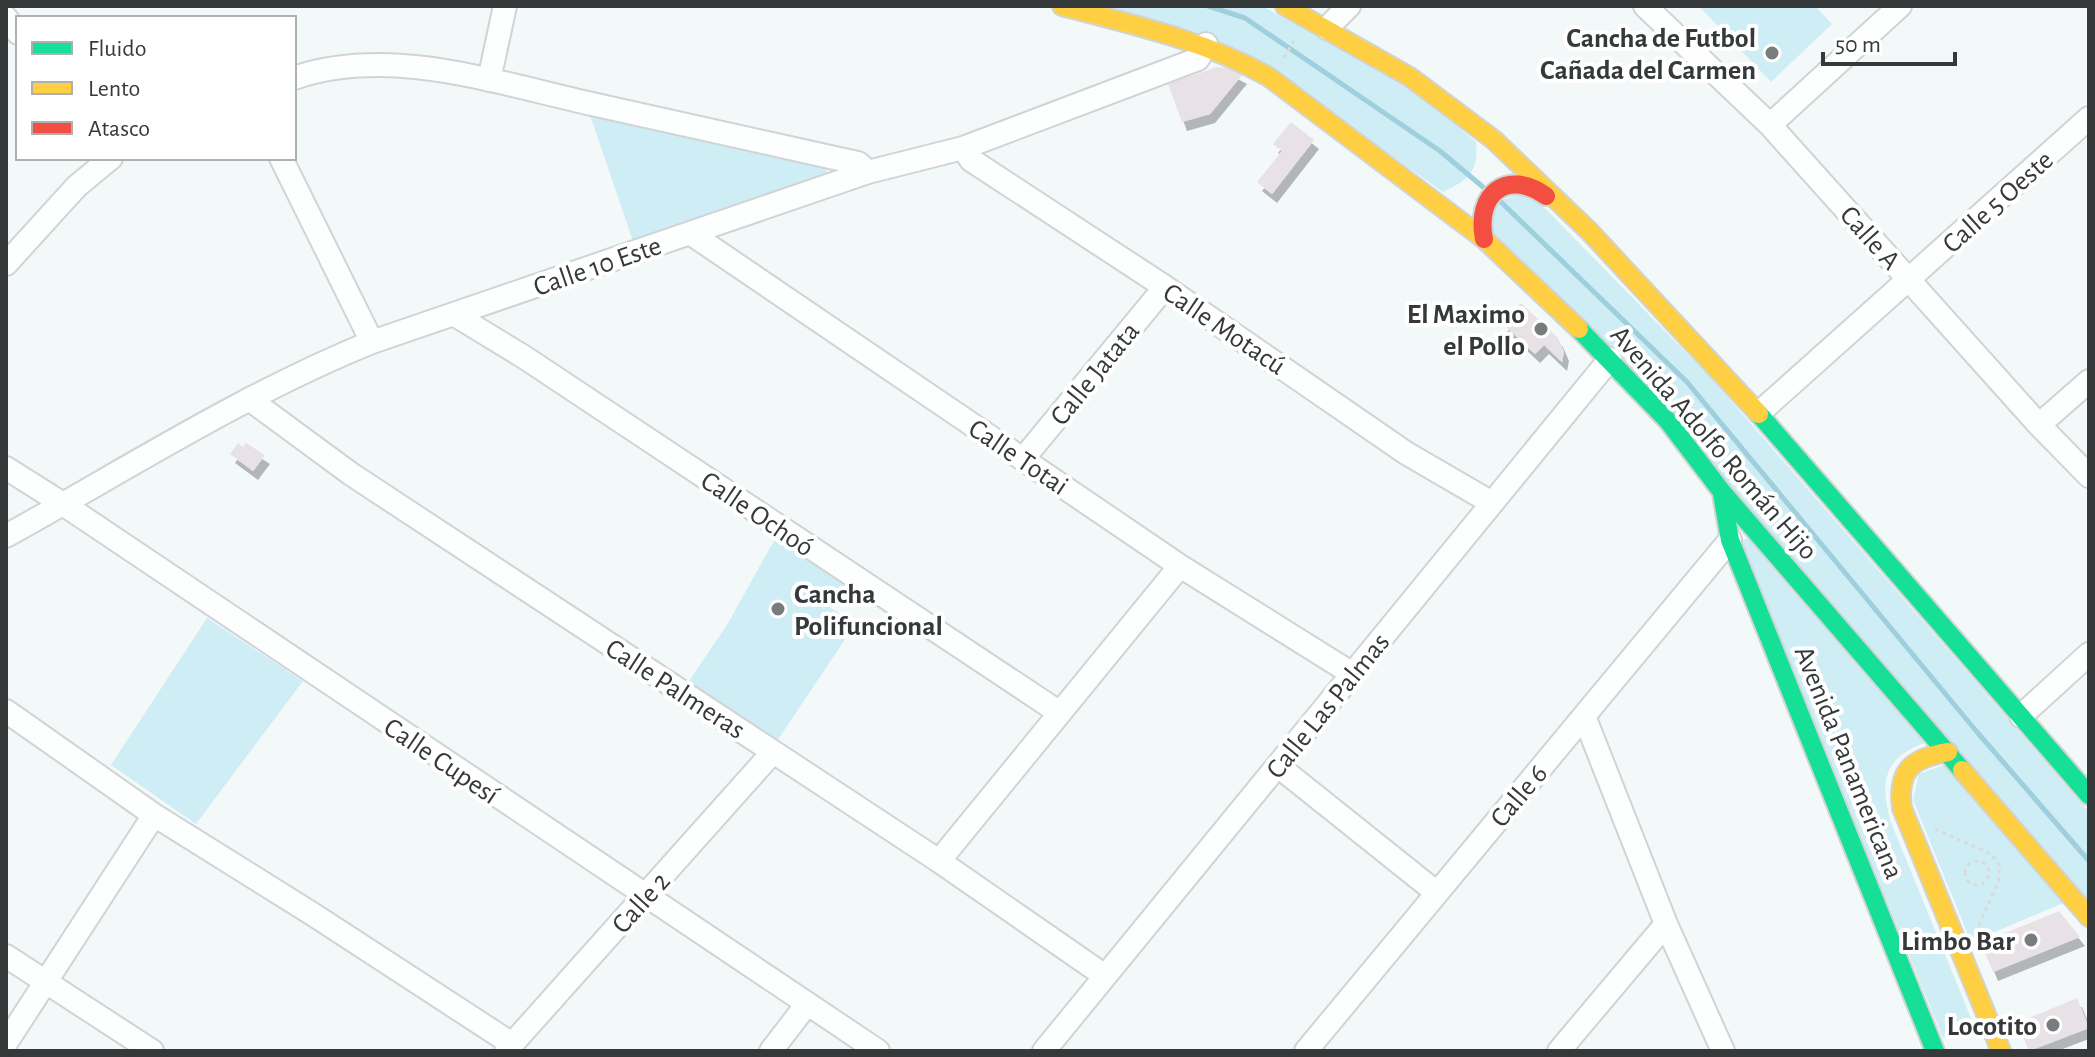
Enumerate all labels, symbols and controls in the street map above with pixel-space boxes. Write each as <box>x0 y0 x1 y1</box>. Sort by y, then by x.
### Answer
legend <box>16 16 296 160</box>
scale bar <box>1823 16 1955 66</box>
place label: Cancha de Futbol Cañada del Carmen <box>1540 25 1756 85</box>
text: 50 m <box>1835 33 1881 57</box>
text: Fluido <box>88 37 147 61</box>
marker: Cancha de Futbol Cañada del Carmen <box>1763 44 1781 62</box>
text: Lento <box>88 77 140 101</box>
text: Atasco <box>88 117 150 141</box>
street label: Calle 5 Oeste <box>1938 146 2059 259</box>
street label: Calle A <box>1834 201 1905 276</box>
street label: Calle 10 Este <box>530 232 665 302</box>
street label: Calle Motacú <box>1158 279 1290 381</box>
place label: El Maximo el Pollo <box>1407 301 1525 361</box>
street label: Calle Jatata <box>1046 317 1145 431</box>
marker: El Maximo el Pollo <box>1532 320 1550 338</box>
street label: Avenida Adolfo Román Hijo <box>1605 321 1822 566</box>
street label: Calle Totai <box>963 414 1073 501</box>
street label: Calle Ochoó <box>695 467 818 562</box>
place label: Cancha Polifuncional <box>794 581 943 641</box>
marker: Cancha Polifuncional <box>769 600 787 618</box>
street label: Calle Las Palmas <box>1262 628 1395 784</box>
street label: Calle Palmeras <box>600 634 750 745</box>
street label: Avenida Panamericana <box>1789 642 1908 883</box>
street label: Calle Cupesí <box>378 713 503 810</box>
street label: Calle 6 <box>1486 760 1553 833</box>
street label: Calle 2 <box>607 867 676 939</box>
place label: Limbo Bar <box>1901 928 2015 956</box>
marker: Limbo Bar <box>2022 931 2040 949</box>
place label: Locotito <box>1947 1013 2037 1041</box>
marker: Locotito <box>2044 1016 2062 1034</box>

